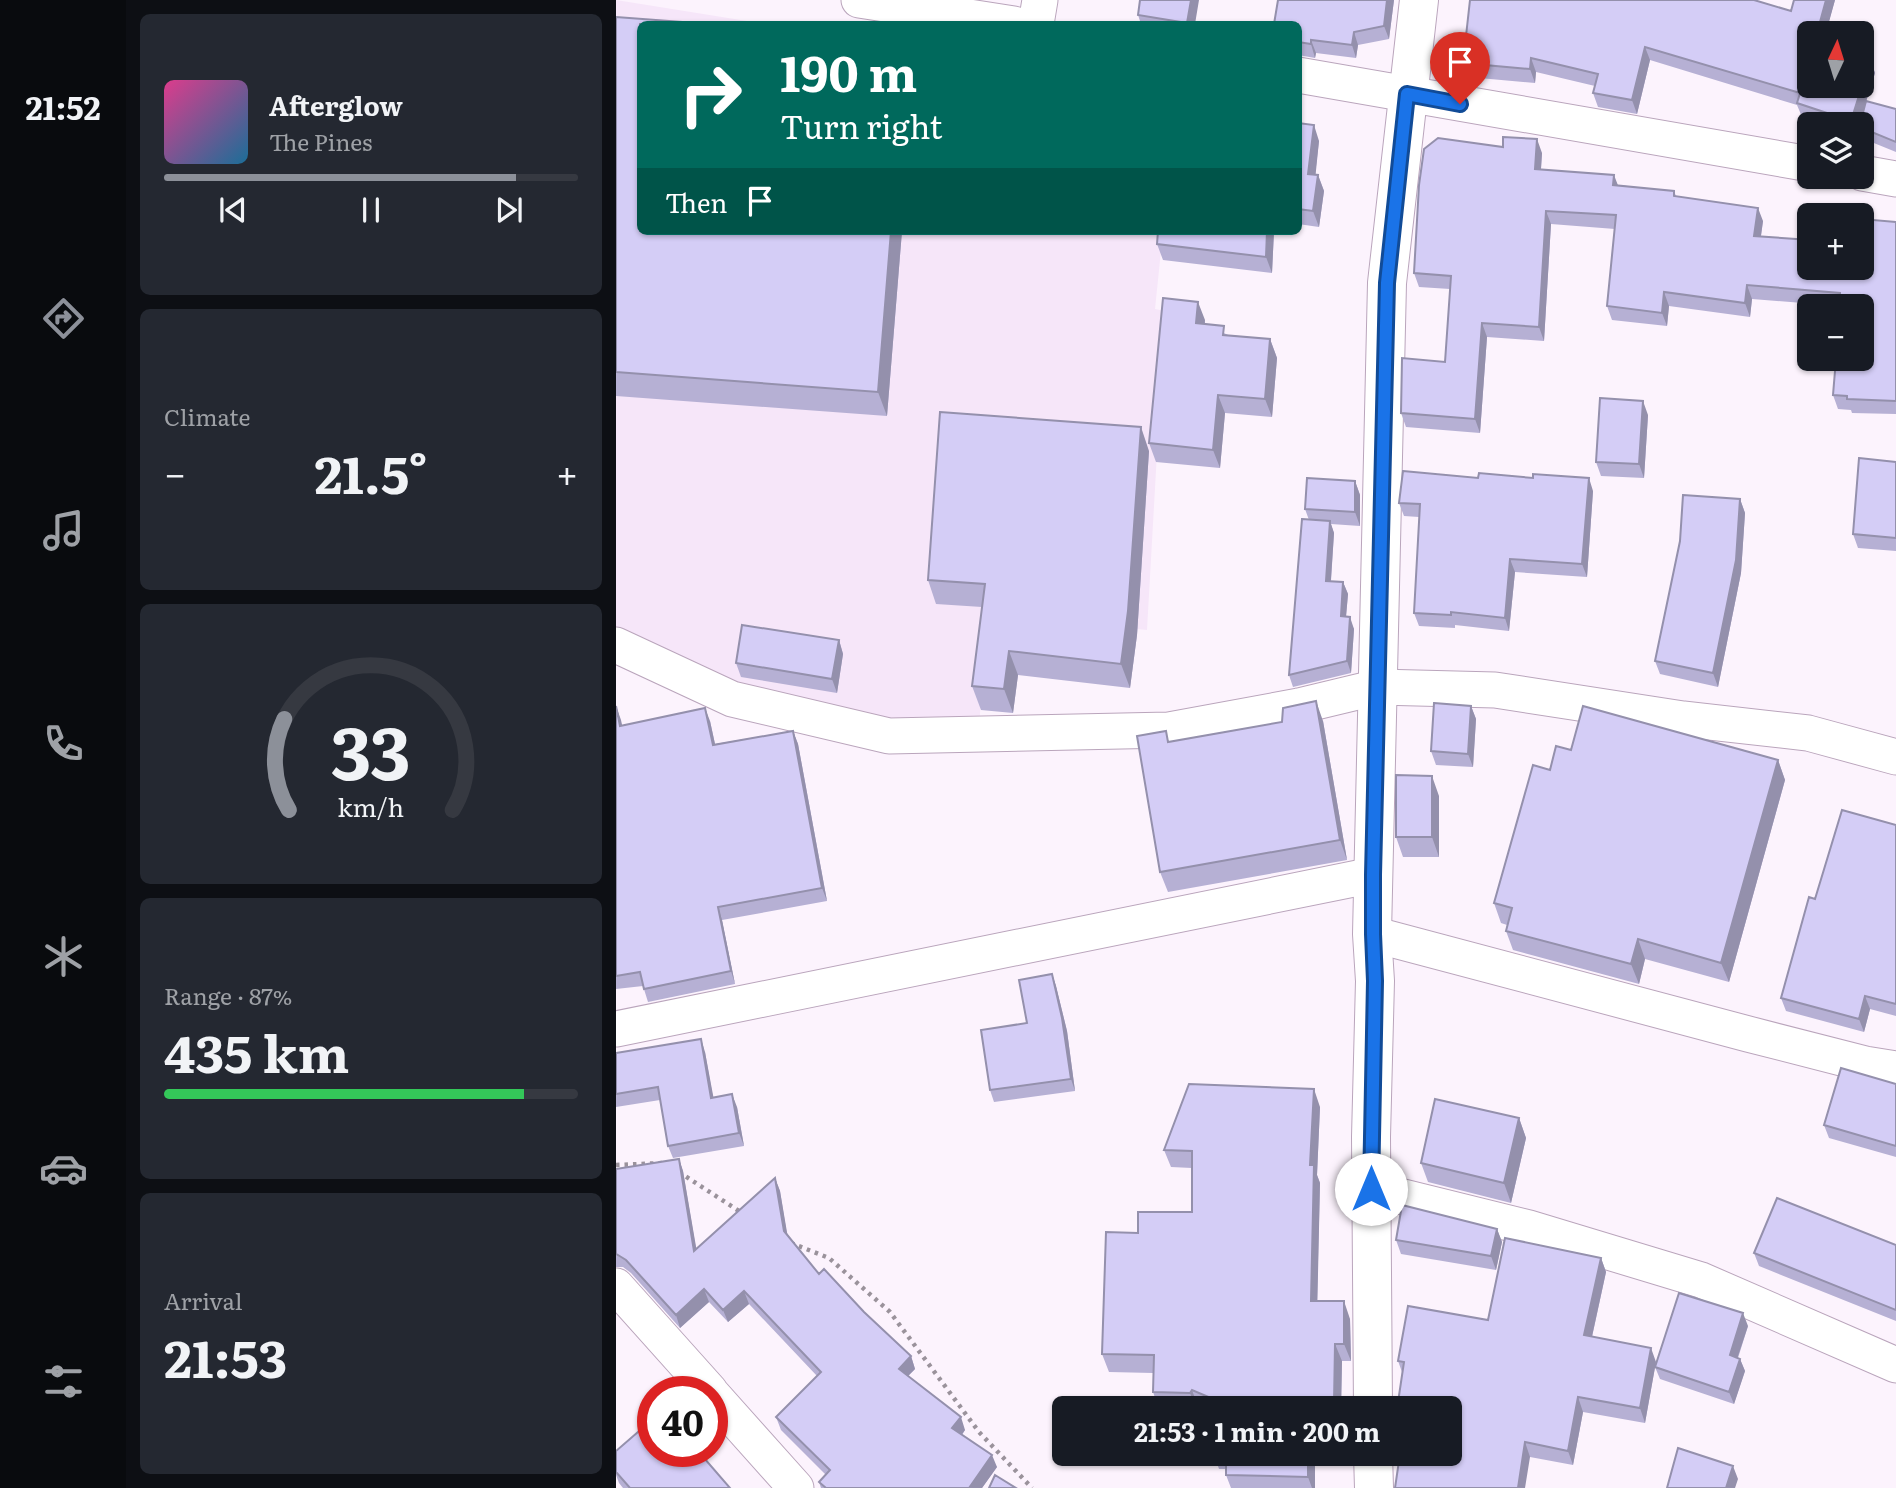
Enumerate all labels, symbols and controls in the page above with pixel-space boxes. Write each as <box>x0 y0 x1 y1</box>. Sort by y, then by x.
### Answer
north arrow <box>1797 21 1874 98</box>
map controls <box>1797 21 1874 371</box>
pin <box>1430 32 1490 104</box>
text: 190 m <box>780 34 917 107</box>
icon: arrive <box>1441 43 1479 81</box>
icon: right <box>665 49 756 140</box>
text: 21:52 <box>25 82 101 130</box>
text: Afterglow <box>269 85 403 124</box>
text: Turn right <box>780 101 942 149</box>
button: layers <box>1797 112 1874 189</box>
text: The Pines <box>269 124 372 158</box>
text: Then <box>665 182 727 221</box>
icon: arrive <box>741 182 779 220</box>
icon: previous <box>214 191 252 229</box>
icon: pause <box>352 191 390 229</box>
icon: next <box>490 191 528 229</box>
button: + <box>1797 203 1874 280</box>
icon: directions <box>39 294 88 343</box>
button: − <box>1797 294 1874 371</box>
text: Climate <box>164 399 250 433</box>
text: 21.5° <box>314 433 428 510</box>
text: − <box>164 443 186 500</box>
text: + <box>556 443 578 500</box>
icon: music <box>39 506 88 555</box>
text: 33 <box>331 694 411 802</box>
icon: phone <box>39 719 88 768</box>
text: km/h <box>338 788 404 825</box>
icon: climate <box>39 932 88 981</box>
text: Range · 87% <box>164 978 292 1012</box>
text: 435 km <box>164 1012 349 1089</box>
icon: car <box>39 1144 88 1193</box>
position arrow <box>1334 1152 1408 1226</box>
text: Arrival <box>164 1283 243 1317</box>
text: 21:53 <box>164 1317 287 1394</box>
icon: filters <box>39 1357 88 1406</box>
speed limit sign: 40 <box>637 1376 728 1467</box>
text: 21:53 · 1 min · 200 m <box>1134 1411 1380 1450</box>

